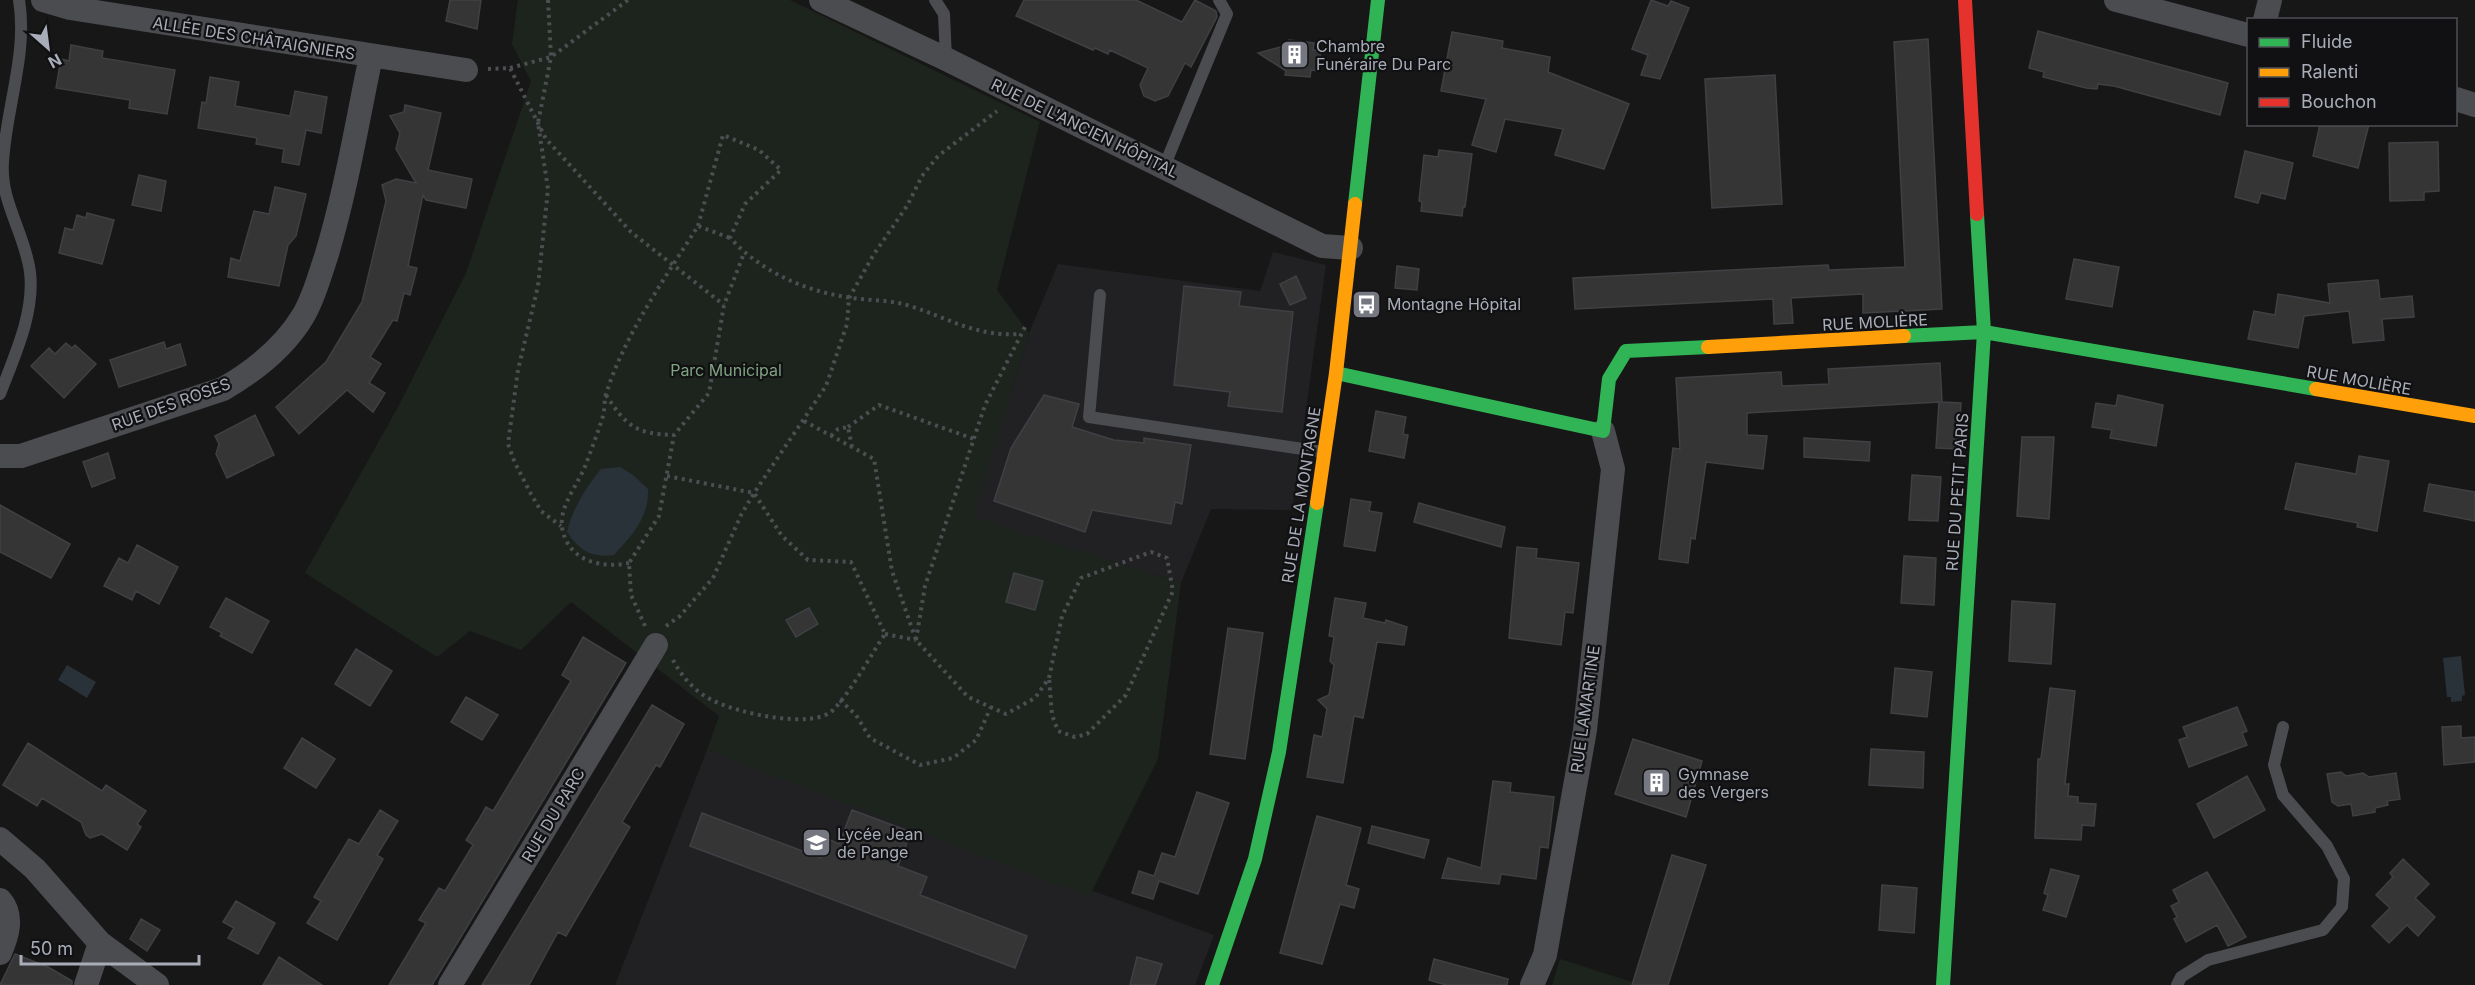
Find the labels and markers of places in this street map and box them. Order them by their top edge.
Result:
place label: Chambre Funéraire Du Parc [1316,36,1451,74]
building icon: Chambre Funéraire Du Parc [1279,39,1311,71]
bus stop icon: Montagne Hôpital [1350,288,1382,320]
place label: Montagne Hôpital [1387,294,1521,314]
place label: Gymnase des Vergers [1678,764,1769,802]
building icon: Gymnase des Vergers [1641,767,1673,799]
place label: Lycée Jean de Pange [837,824,923,862]
school or university icon: Lycée Jean de Pange [800,827,832,859]

